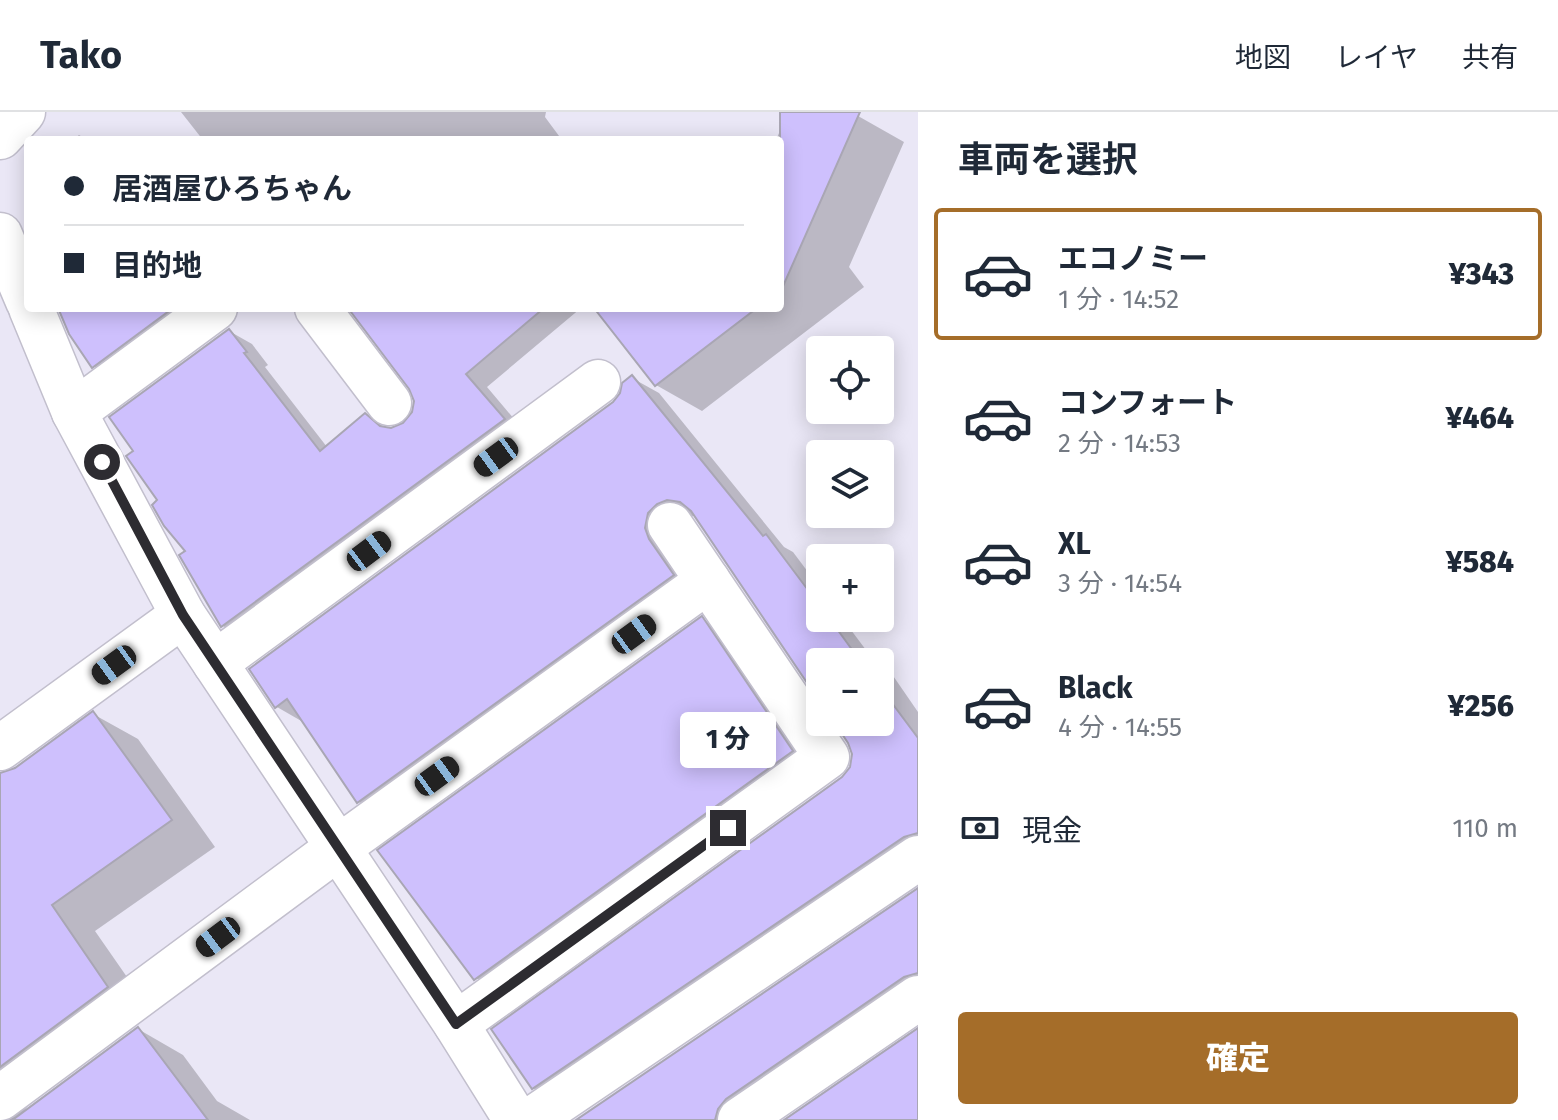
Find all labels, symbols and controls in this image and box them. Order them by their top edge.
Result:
text: Tako [40,32,122,78]
text: 地図 [1235,41,1291,74]
text: レイヤ [1335,41,1418,74]
text: 共有 [1462,41,1518,74]
text: 車両を選択 [958,138,1138,182]
text: 居酒屋ひろちゃん [112,171,352,207]
icon: car [962,238,1034,310]
text: エコノミー [1058,241,1208,277]
text: 目的地 [112,248,202,284]
text: ¥343 [1449,256,1514,292]
text: 1 分 · 14:52 [1058,284,1179,315]
map controls [806,336,894,736]
button: locate [806,336,894,424]
icon: car [962,382,1034,454]
text: コンフォート [1058,385,1237,421]
text: ¥464 [1446,400,1514,436]
text: 2 分 · 14:53 [1058,428,1181,459]
car [470,433,522,481]
button: layers [806,440,894,528]
route start [84,444,120,480]
icon: car [962,526,1034,598]
text: XL [1058,526,1091,562]
car [343,527,395,575]
button: + [806,544,894,632]
text: ¥584 [1446,544,1514,580]
text: 3 分 · 14:54 [1058,568,1182,599]
car [608,610,660,658]
car [88,641,140,689]
button: − [806,648,894,736]
icon: car [962,670,1034,742]
text: Black [1058,670,1133,706]
text: ¥256 [1448,688,1514,724]
callout: 1 分 [680,712,776,768]
text: 4 分 · 14:55 [1058,712,1182,743]
text: 1 分 [706,724,750,755]
car [411,752,463,800]
icon: cash [958,806,1002,850]
route end [710,810,746,846]
text: 現金 [1022,813,1082,849]
text: 110 m [1452,813,1518,844]
car [192,913,244,961]
button: 確定 [958,1012,1518,1104]

